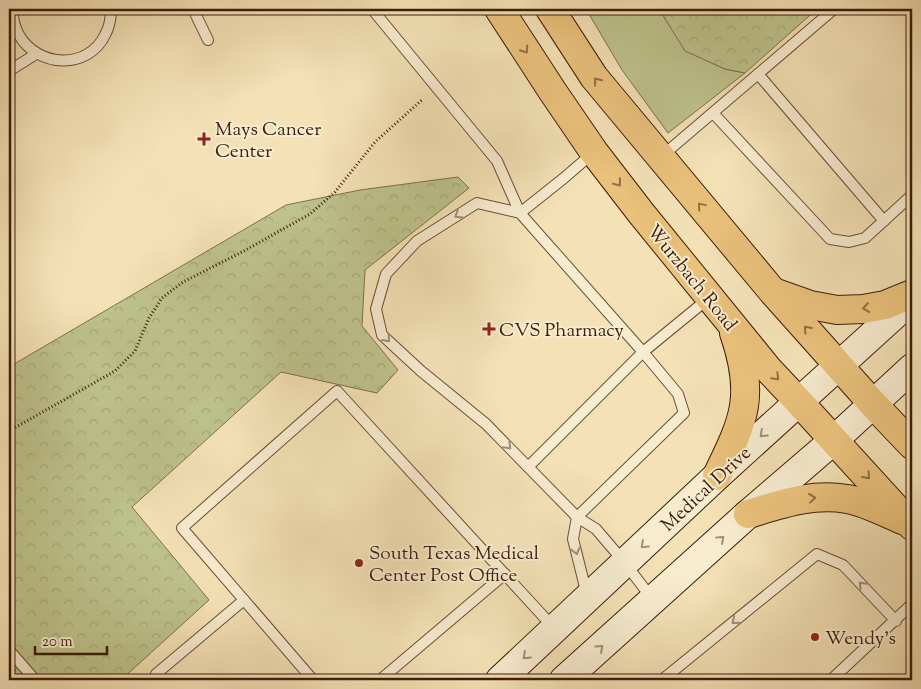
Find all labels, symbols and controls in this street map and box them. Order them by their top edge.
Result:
one-way arrow [519,44,529,53]
one-way arrow [595,78,603,87]
place label: Mays Cancer Center [215,117,321,166]
marker: Mays Cancer Center [197,132,211,146]
one-way arrow [612,177,621,187]
one-way arrow [698,202,707,211]
one-way arrow [454,209,463,219]
street label: Wurzbach Road [640,219,743,338]
one-way arrow [861,302,869,313]
place label: CVS Pharmacy [499,318,624,345]
marker: CVS Pharmacy [483,323,495,335]
one-way arrow [803,326,812,335]
one-way arrow [381,333,390,342]
one-way arrow [770,371,779,380]
one-way arrow [760,428,769,437]
one-way arrow [502,440,511,449]
street label: Medical Drive [656,441,758,539]
one-way arrow [861,470,870,479]
one-way arrow [809,493,817,504]
one-way arrow [716,536,725,545]
one-way arrow [641,539,650,548]
place label: South Texas Medical Center Post Office [369,541,539,590]
one-way arrow [570,546,581,555]
marker: South Texas Medical Center Post Office [353,557,365,569]
one-way arrow [859,581,868,590]
one-way arrow [731,615,740,624]
scale bar [35,624,108,656]
place label: Wendy's [825,626,896,653]
marker: Wendy's [809,631,821,643]
text: 20 m [42,632,73,653]
one-way arrow [595,644,604,653]
one-way arrow [522,650,531,659]

